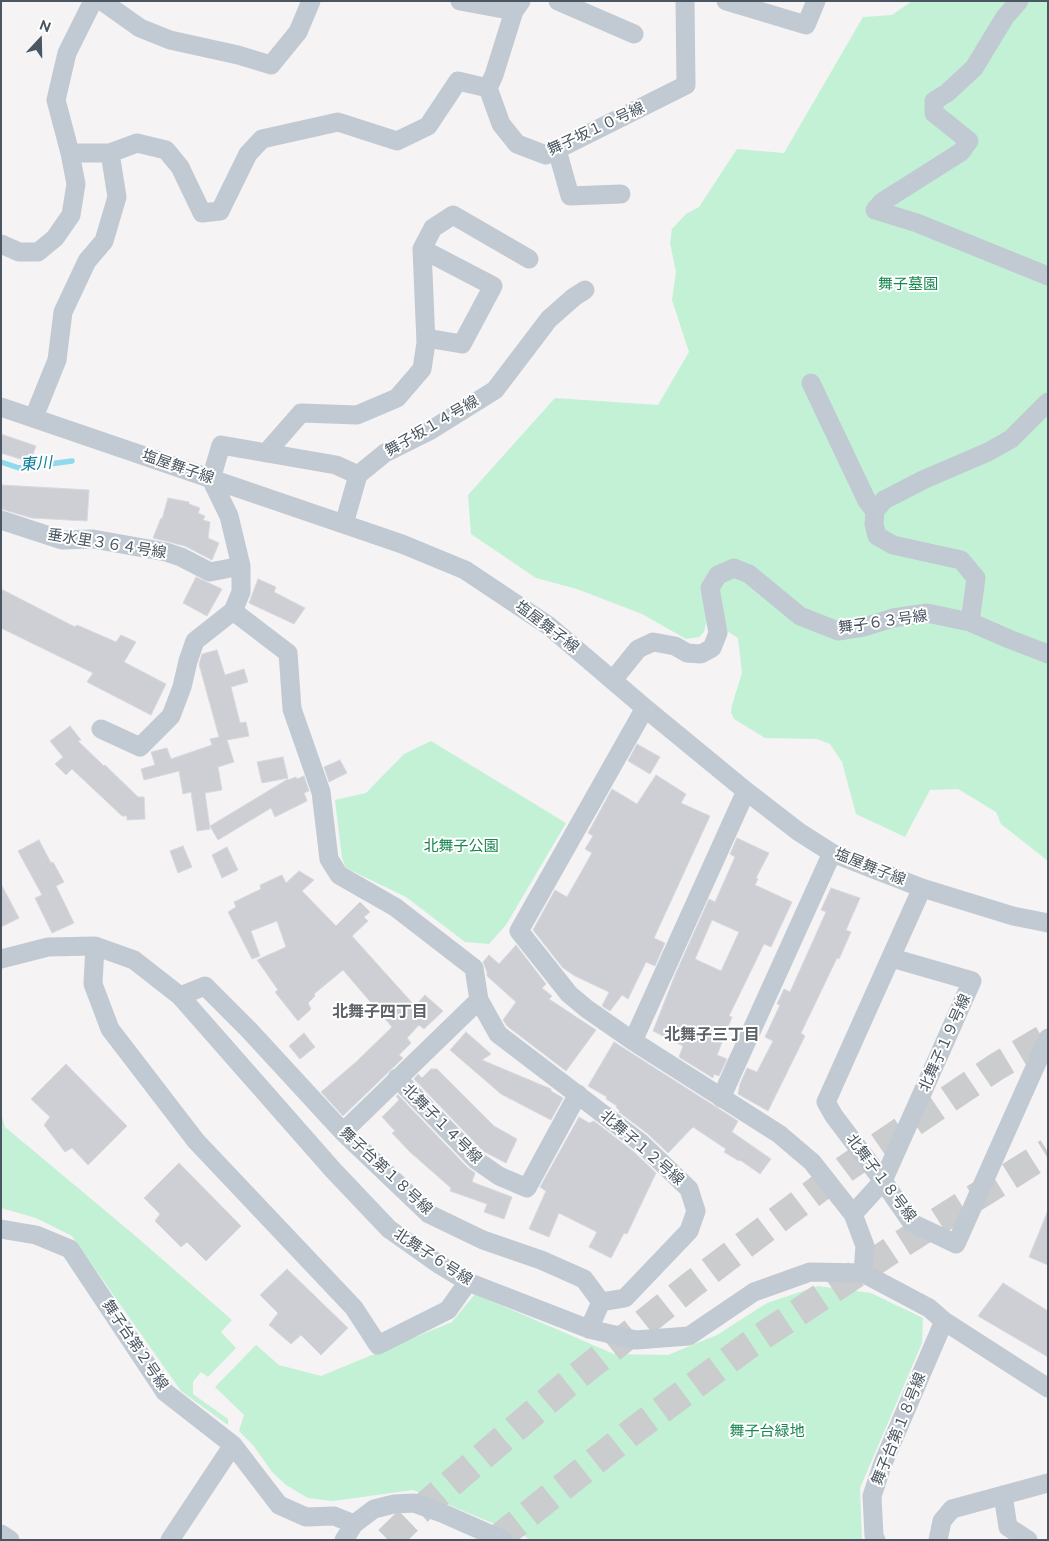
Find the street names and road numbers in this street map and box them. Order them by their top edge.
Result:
street label: 舞子坂１０号線 [545,99,647,159]
street label: 舞子坂１４号線 [382,392,482,460]
street label: 塩屋舞子線 [140,446,216,488]
street label: 垂水里３６４号線 [46,526,168,562]
street label: 塩屋舞子線 [512,597,582,657]
street label: 舞子６３号線 [837,607,929,637]
street label: 塩屋舞子線 [832,845,908,889]
street label: 北舞子１９号線 [915,991,975,1095]
street label: 北舞子１４号線 [399,1081,485,1167]
street label: 北舞子１２号線 [596,1107,688,1189]
street label: 舞子台第１８号線 [336,1123,436,1219]
street label: 北舞子１８号線 [842,1131,920,1225]
street label: 北舞子６号線 [390,1225,476,1289]
street label: 舞子台第２号線 [98,1296,172,1394]
street label: 舞子台第１８号線 [868,1370,930,1488]

